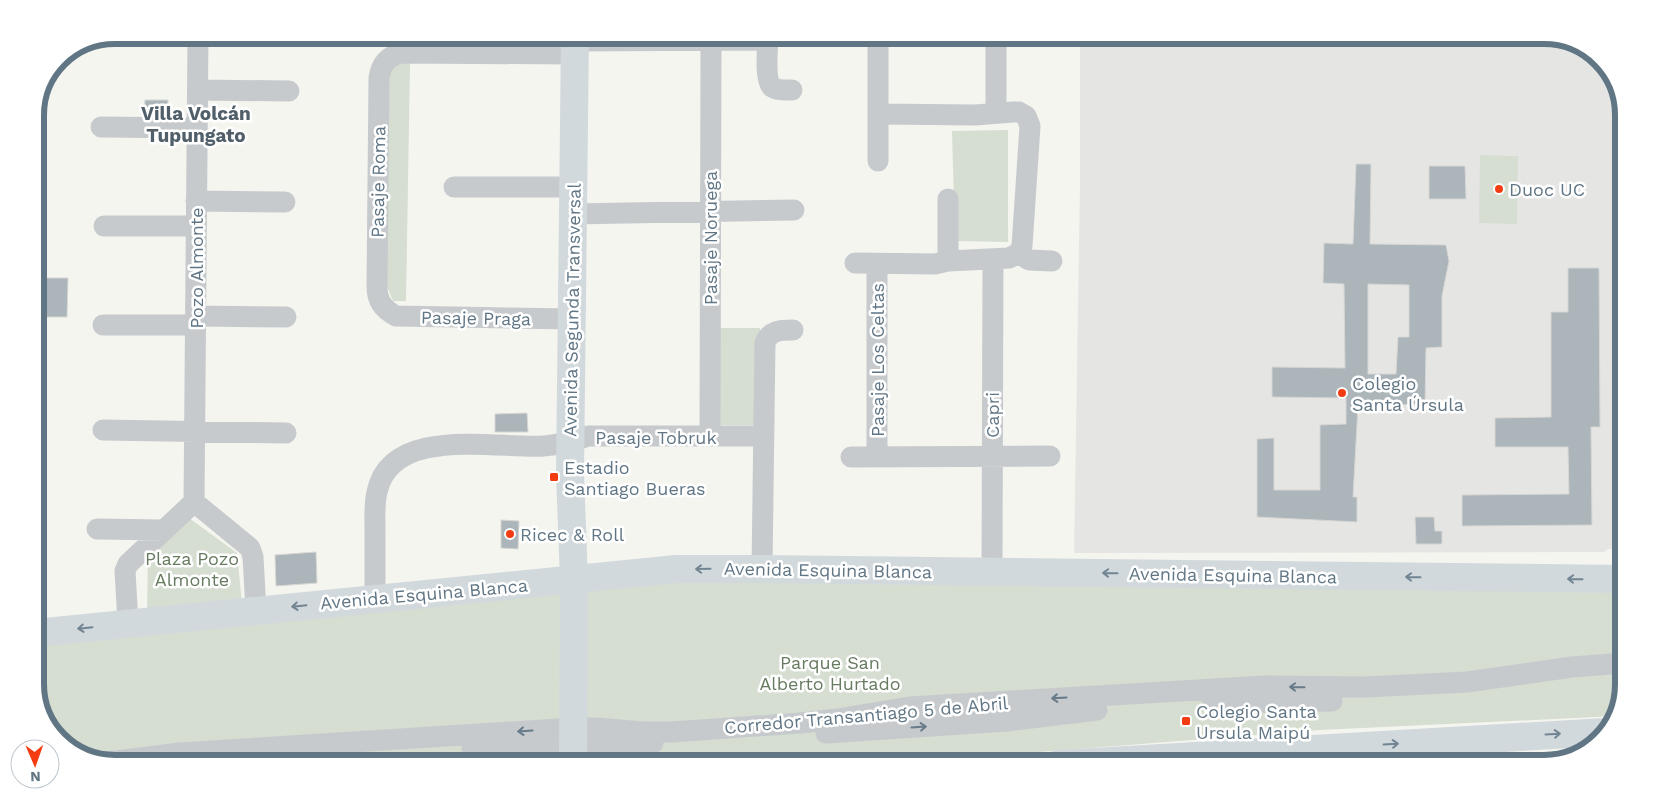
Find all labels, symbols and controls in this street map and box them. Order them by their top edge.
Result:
district label: Villa Volcán Tupungato [141,102,251,147]
street label: Pasaje Roma [367,126,389,238]
street label: Pasaje Noruega [700,171,721,305]
place label: Duoc UC [1509,179,1585,200]
street label: Avenida Segunda Transversal [559,182,585,437]
marker: Duoc UC [1493,183,1505,195]
street label: Pozo Almonte [186,207,207,329]
street label: Pasaje Los Celtas [867,283,888,437]
street label: Pasaje Praga [421,307,531,329]
place label: Colegio Santa Úrsula [1352,373,1464,415]
marker: Colegio Santa Úrsula [1336,387,1348,399]
street label: Capri [982,392,1003,438]
street label: Pasaje Tobruk [595,427,717,448]
place label: Estadio Santiago Bueras [564,457,706,499]
marker: Estadio Santiago Bueras [548,471,560,483]
place label: Ricec & Roll [520,524,625,545]
marker: Ricec & Roll [504,528,516,540]
park label: Plaza Pozo Almonte [145,548,239,590]
street label: Avenida Esquina Blanca [724,558,932,582]
street label: Avenida Esquina Blanca [1129,563,1337,587]
one-way arrow [695,564,712,574]
one-way arrow [1103,569,1119,578]
one-way arrow [1405,572,1421,582]
street label: Avenida Esquina Blanca [319,574,529,614]
one-way arrow [1567,574,1584,584]
one-way arrow [292,601,308,611]
one-way arrow [78,623,94,632]
park label: Parque San Alberto Hurtado [759,652,901,694]
one-way arrow [1290,682,1306,691]
street label: Corredor Transantiago 5 de Abril [723,692,1009,738]
one-way arrow [1051,694,1067,703]
place label: Colegio Santa Ursula Maipú [1196,701,1317,743]
marker: Colegio Santa Ursula Maipú [1180,715,1192,727]
one-way arrow [911,722,927,731]
one-way arrow [517,727,533,736]
one-way arrow [1545,730,1561,739]
north arrow [10,739,60,789]
one-way arrow [1382,739,1398,748]
text: N [30,769,41,785]

